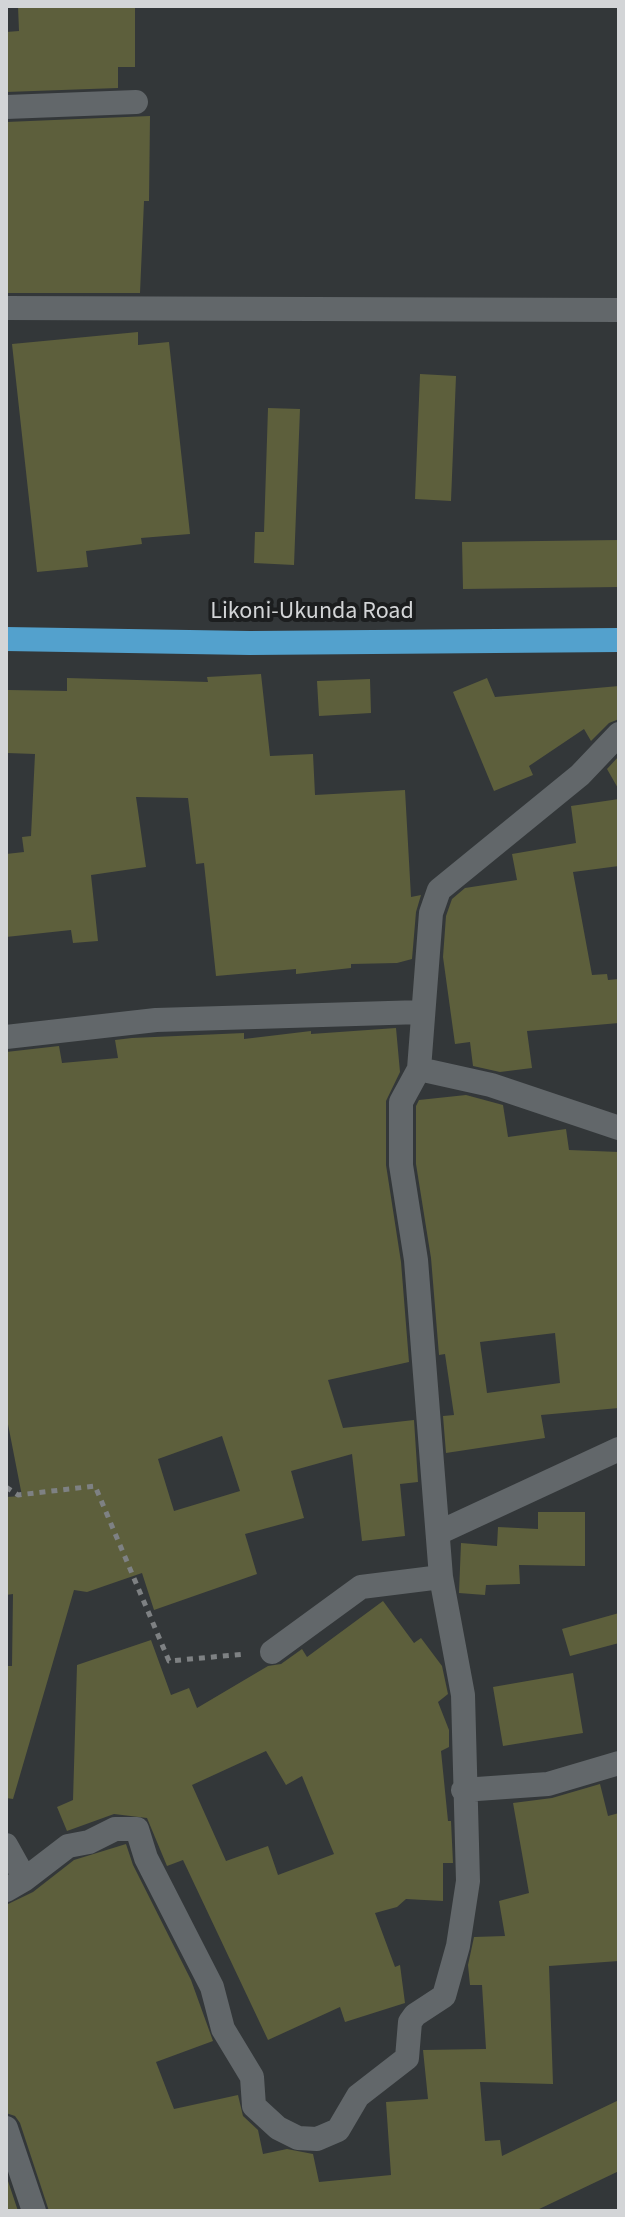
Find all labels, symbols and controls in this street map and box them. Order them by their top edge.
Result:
street label: Likoni-Ukunda Road [210,599,414,627]

